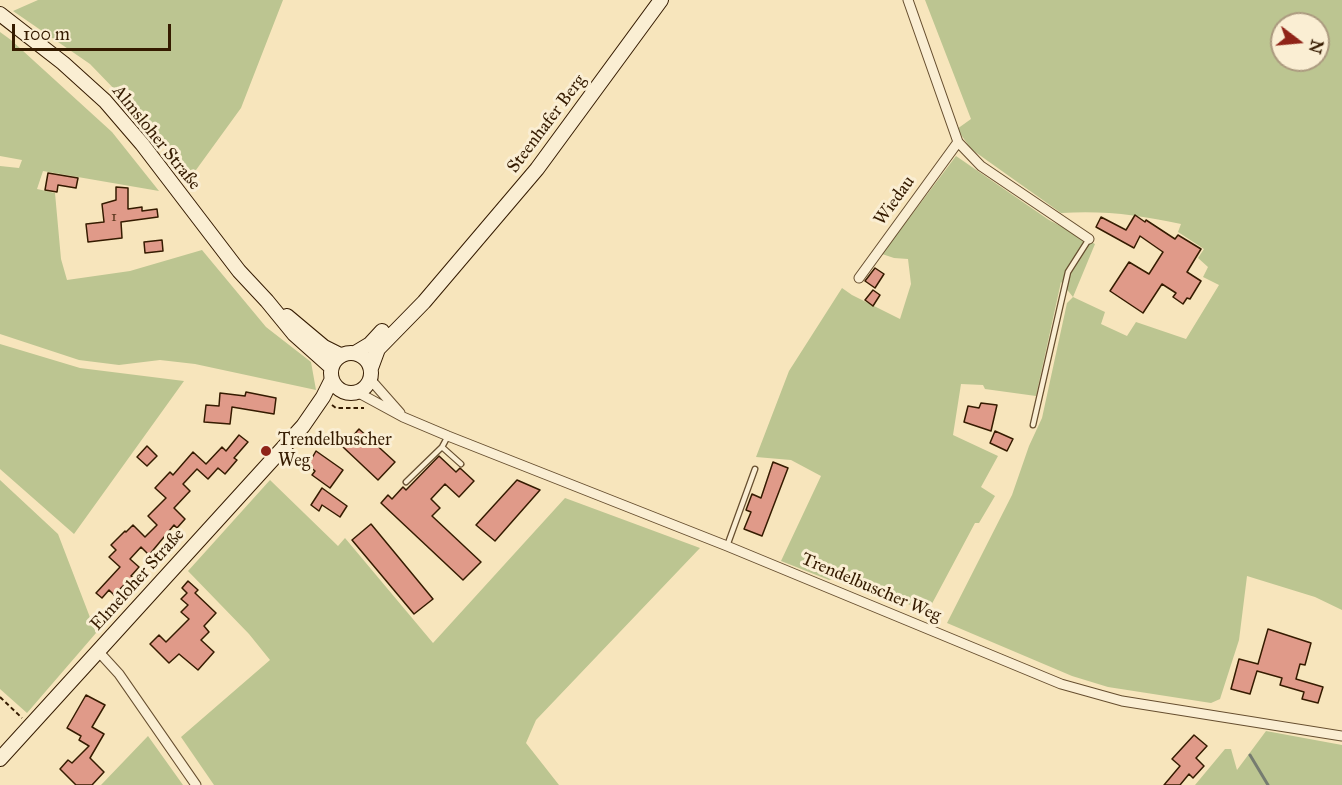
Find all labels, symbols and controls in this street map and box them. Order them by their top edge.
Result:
scale bar [15,12,174,50]
north arrow [1270,12,1330,72]
text: 100 m [23,23,70,45]
text: N [1305,37,1327,56]
street label: Steenhafer Berg [503,71,591,177]
street label: Almsloher Straße [107,81,205,195]
street label: Wiedau [870,172,920,230]
house number: 1 [111,208,117,226]
place label: Trendelbuscher Weg [278,430,392,472]
marker: Trendelbuscher Weg [259,444,273,458]
street label: Elmeloher Straße [86,524,190,636]
street label: Trendelbuscher Weg [798,549,944,627]

